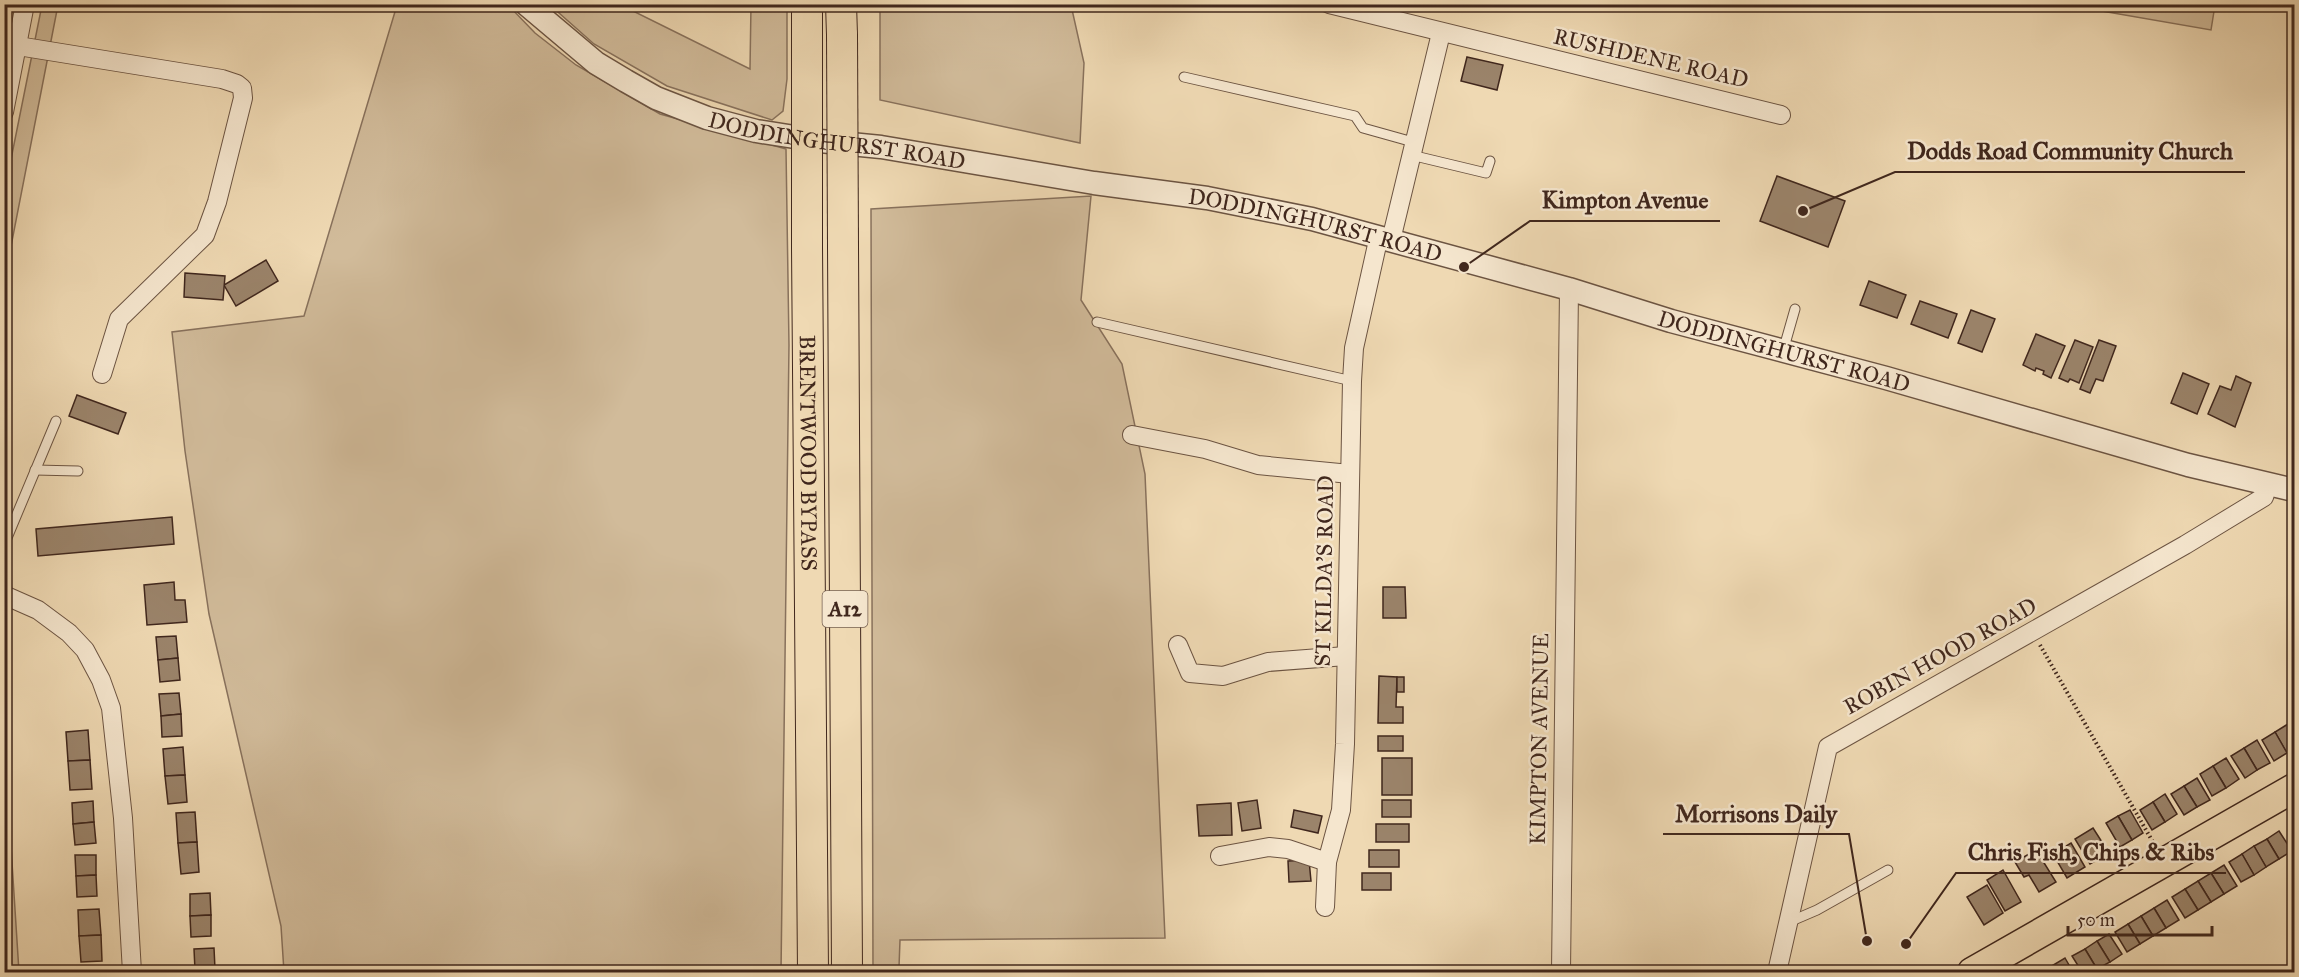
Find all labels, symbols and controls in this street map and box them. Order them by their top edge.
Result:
street label: RUSHDENE ROAD [1551,22,1751,94]
street label: DODDINGHURST ROAD [706,106,968,175]
callout: Dodds Road Community Church [1895,130,2245,172]
text: Dodds Road Community Church [1907,136,2234,166]
callout: Kimpton Avenue [1530,179,1720,221]
street label: DODDINGHURST ROAD [1187,182,1445,267]
text: Kimpton Avenue [1542,185,1708,215]
street label: DODDINGHURST ROAD [1655,304,1913,398]
street label: BRENTWOOD BYPASS [794,335,823,571]
street label: ST KILDA'S ROAD [1309,475,1339,667]
road number: A12 [822,591,868,627]
street label: ROBIN HOOD ROAD [1839,592,2041,720]
street label: KIMPTON AVENUE [1524,633,1554,845]
callout: Morrisons Daily [1663,792,1849,834]
text: Morrisons Daily [1675,799,1839,829]
callout: Chris Fish, Chips & Ribs [1956,831,2226,873]
text: Chris Fish, Chips & Ribs [1968,837,2214,867]
scale bar [2068,899,2212,937]
text: 50 m [2077,909,2115,931]

